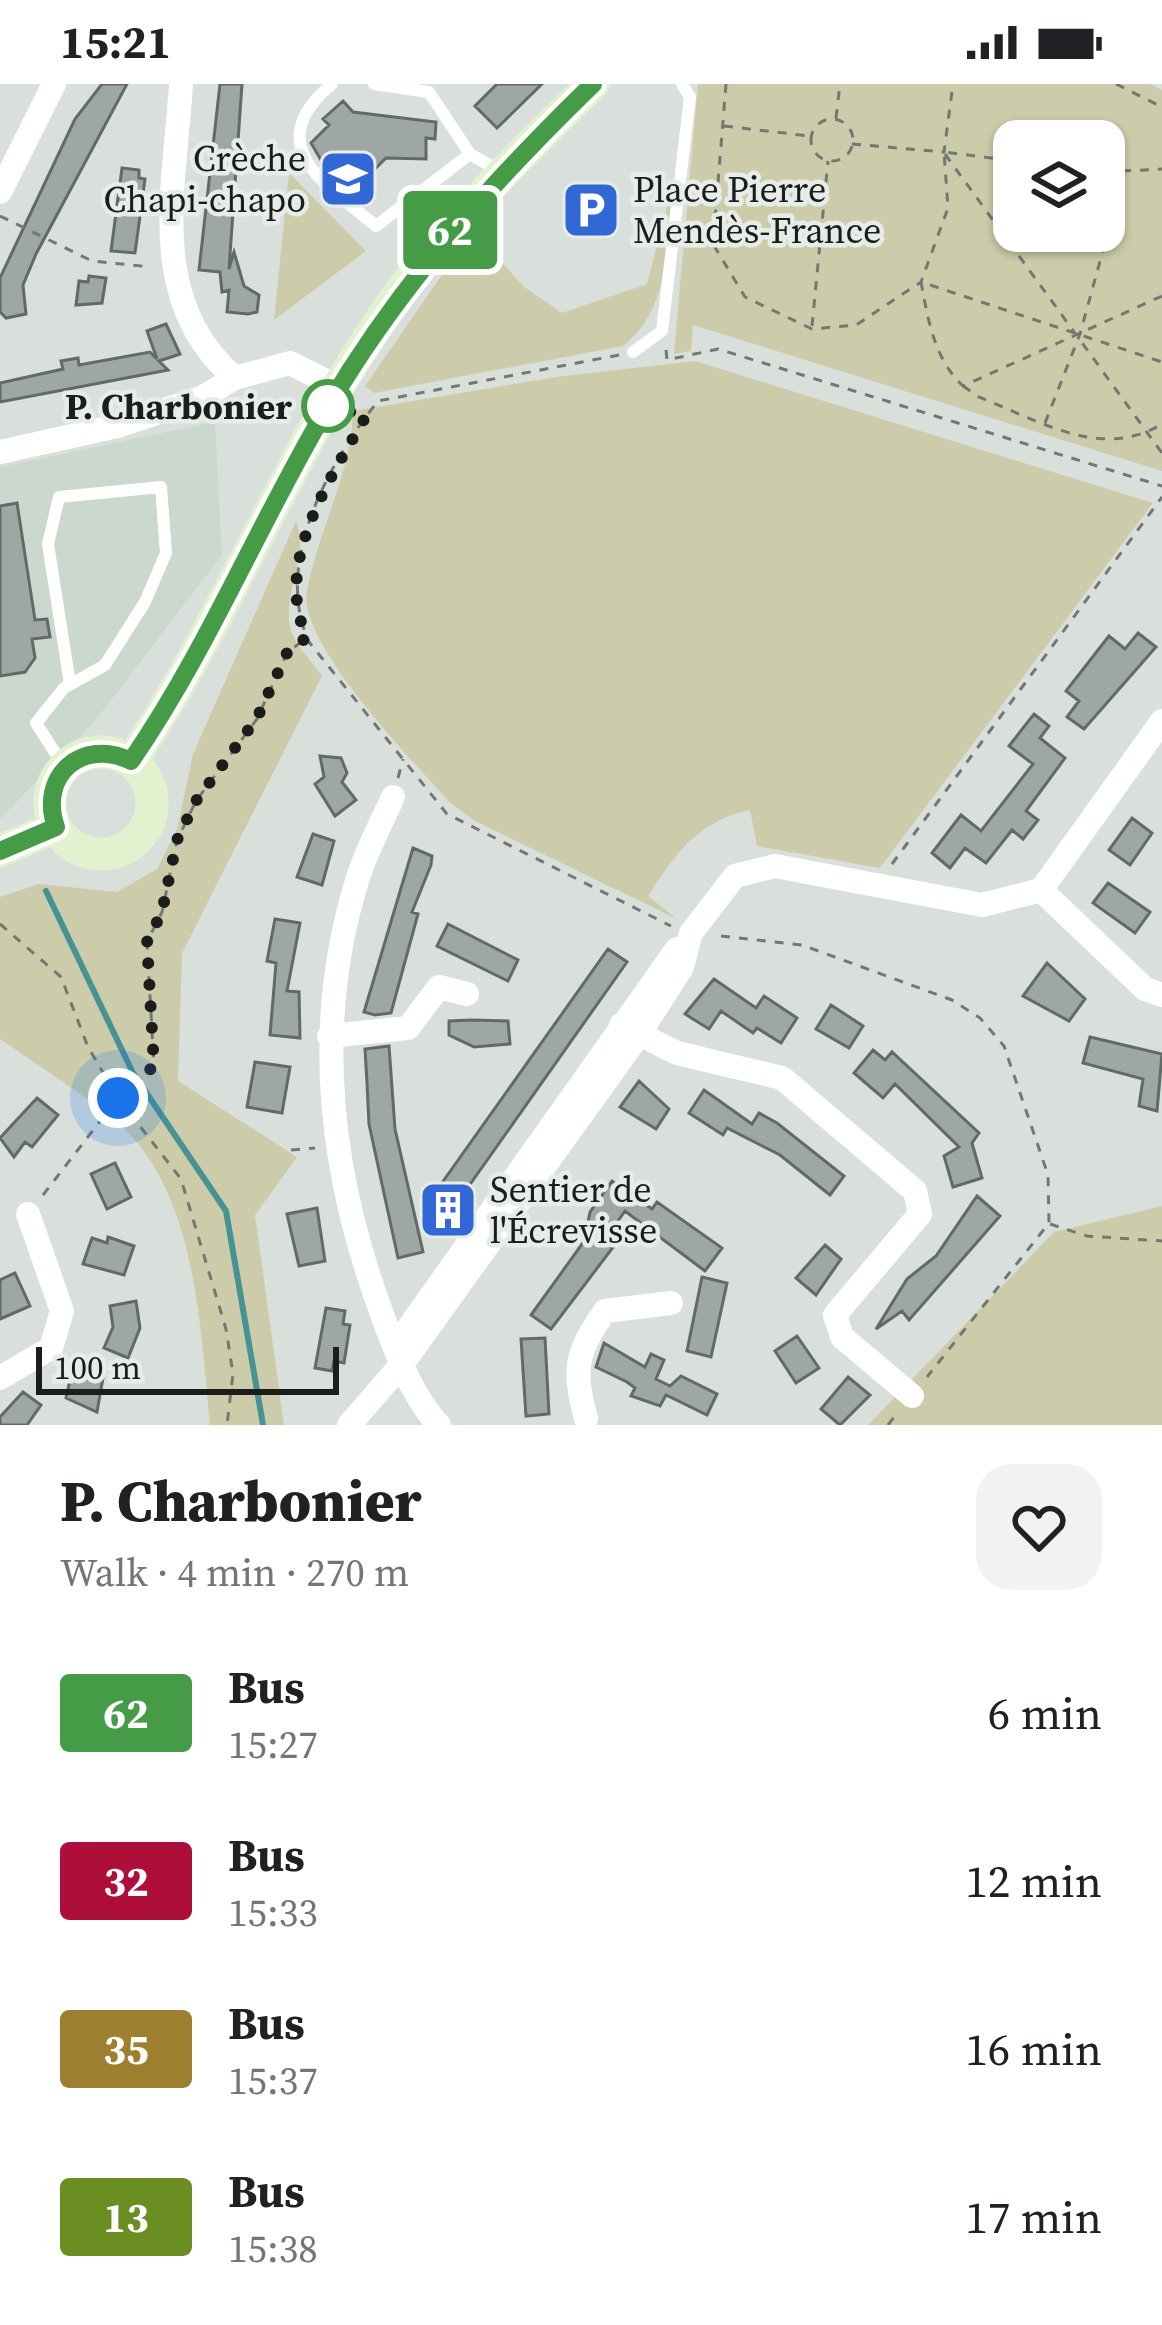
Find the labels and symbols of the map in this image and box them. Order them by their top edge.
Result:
place label: Crèche Chapi-chapo [104,134,306,224]
school or university icon: Crèche Chapi-chapo [317,148,379,210]
place label: Place Pierre Mendès-France [633,165,881,255]
parking icon: Place Pierre Mendès-France [560,179,622,241]
line badge: 62 [396,191,504,269]
marker: P. Charbonier [303,381,353,431]
place label: P. Charbonier [65,382,292,431]
your location [88,1068,148,1128]
place label: Sentier de l'Écrevisse [490,1165,657,1255]
building icon: Sentier de l'Écrevisse [417,1179,479,1241]
scale bar [36,1341,339,1394]

